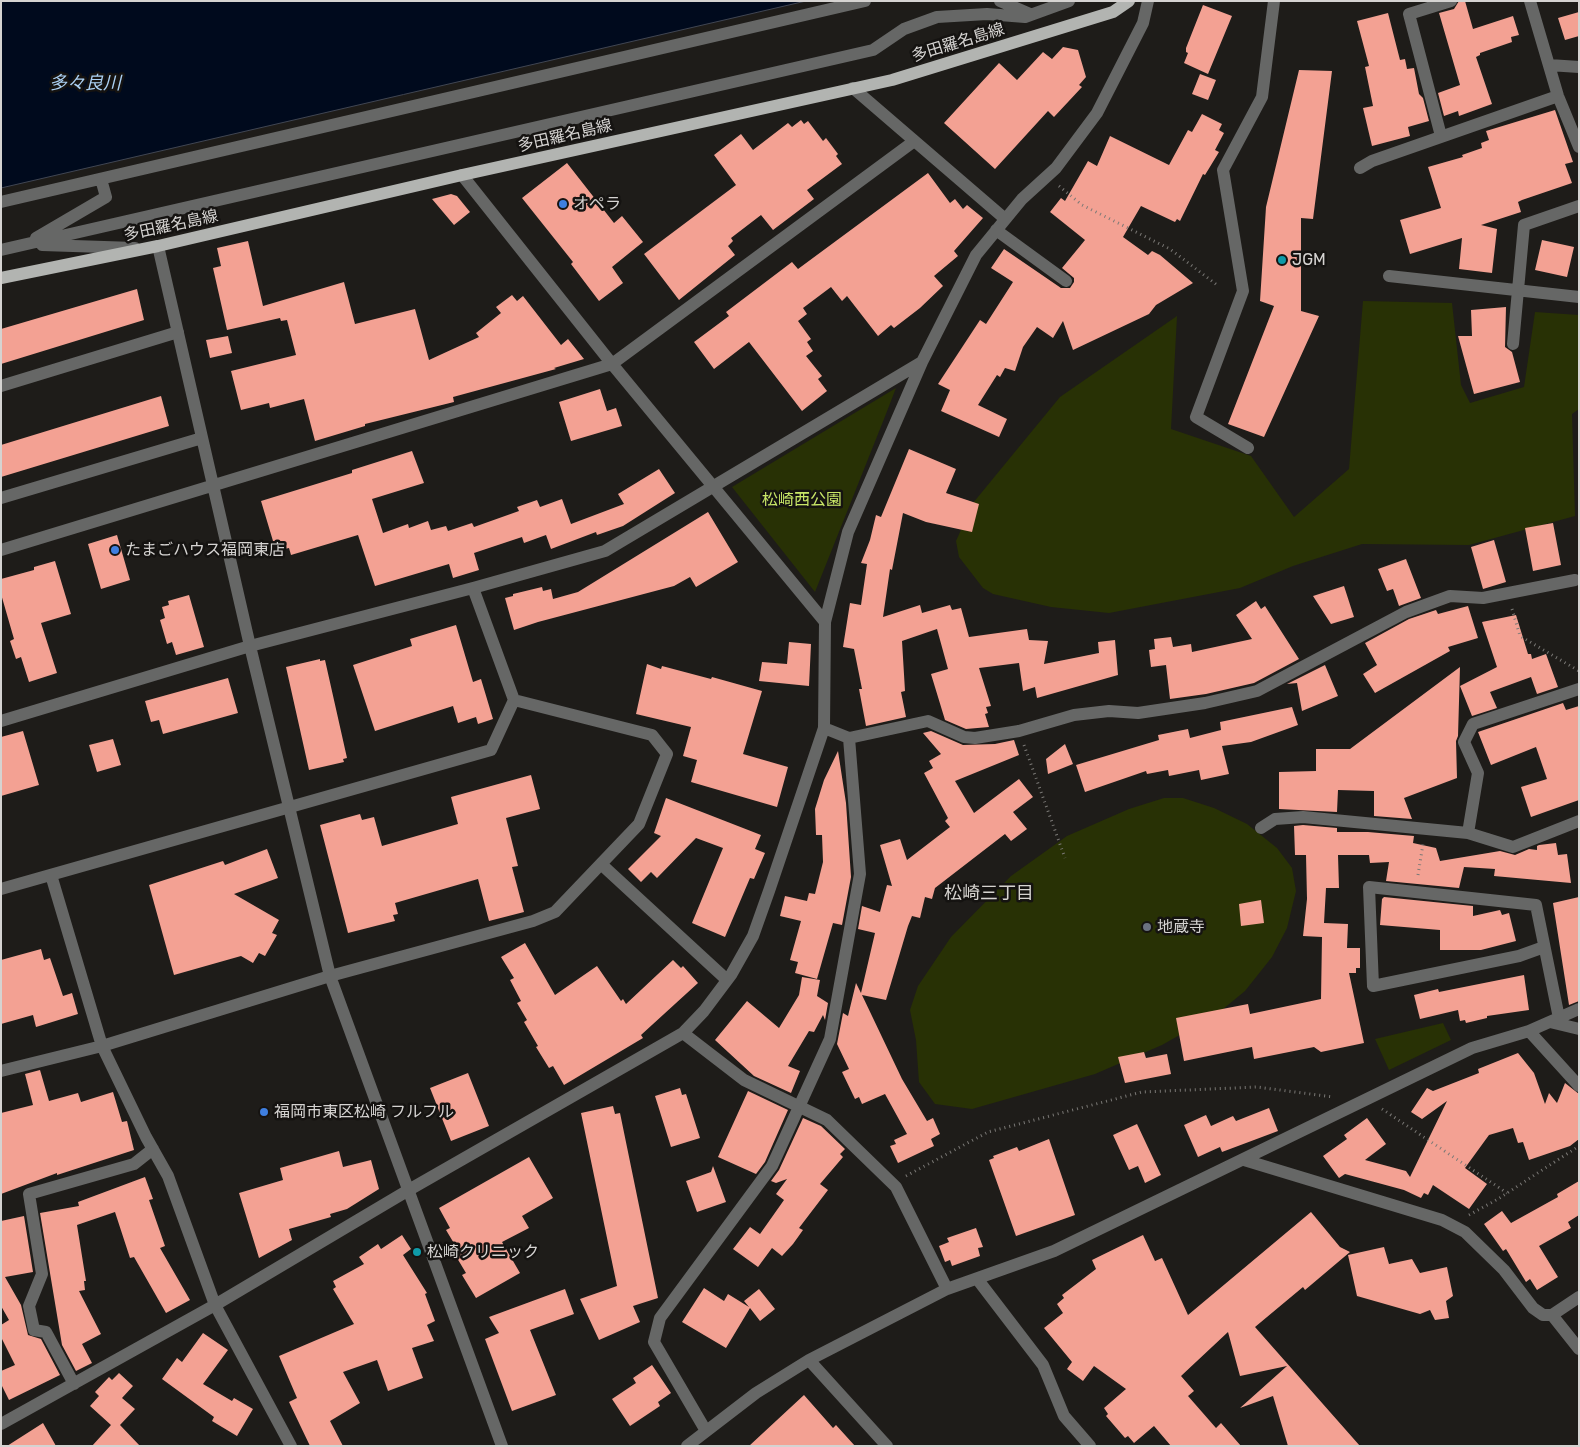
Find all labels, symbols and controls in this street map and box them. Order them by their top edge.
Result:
street label: 多田羅名島線 [909,20,1007,66]
water label: 多々良川 [49,73,121,95]
street label: 多田羅名島線 [516,116,614,156]
place label: オペラ [573,194,621,214]
marker: オペラ [557,198,569,210]
street label: 多田羅名島線 [122,207,220,245]
place label: JGM [1292,250,1326,270]
marker: JGM [1276,254,1288,266]
park label: 松崎西公園 [762,490,842,510]
place label: たまごハウス福岡東店 [125,540,285,560]
marker: たまごハウス福岡東店 [109,544,121,556]
district label: 松崎三丁目 [944,883,1034,905]
place label: 地蔵寺 [1157,917,1205,937]
marker: 地蔵寺 [1141,921,1153,933]
place label: 福岡市東区松崎 フルフル [274,1102,454,1122]
marker: 福岡市東区松崎 フルフル [258,1106,270,1118]
place label: 松崎クリニック [427,1242,539,1262]
marker: 松崎クリニック [411,1246,423,1258]

